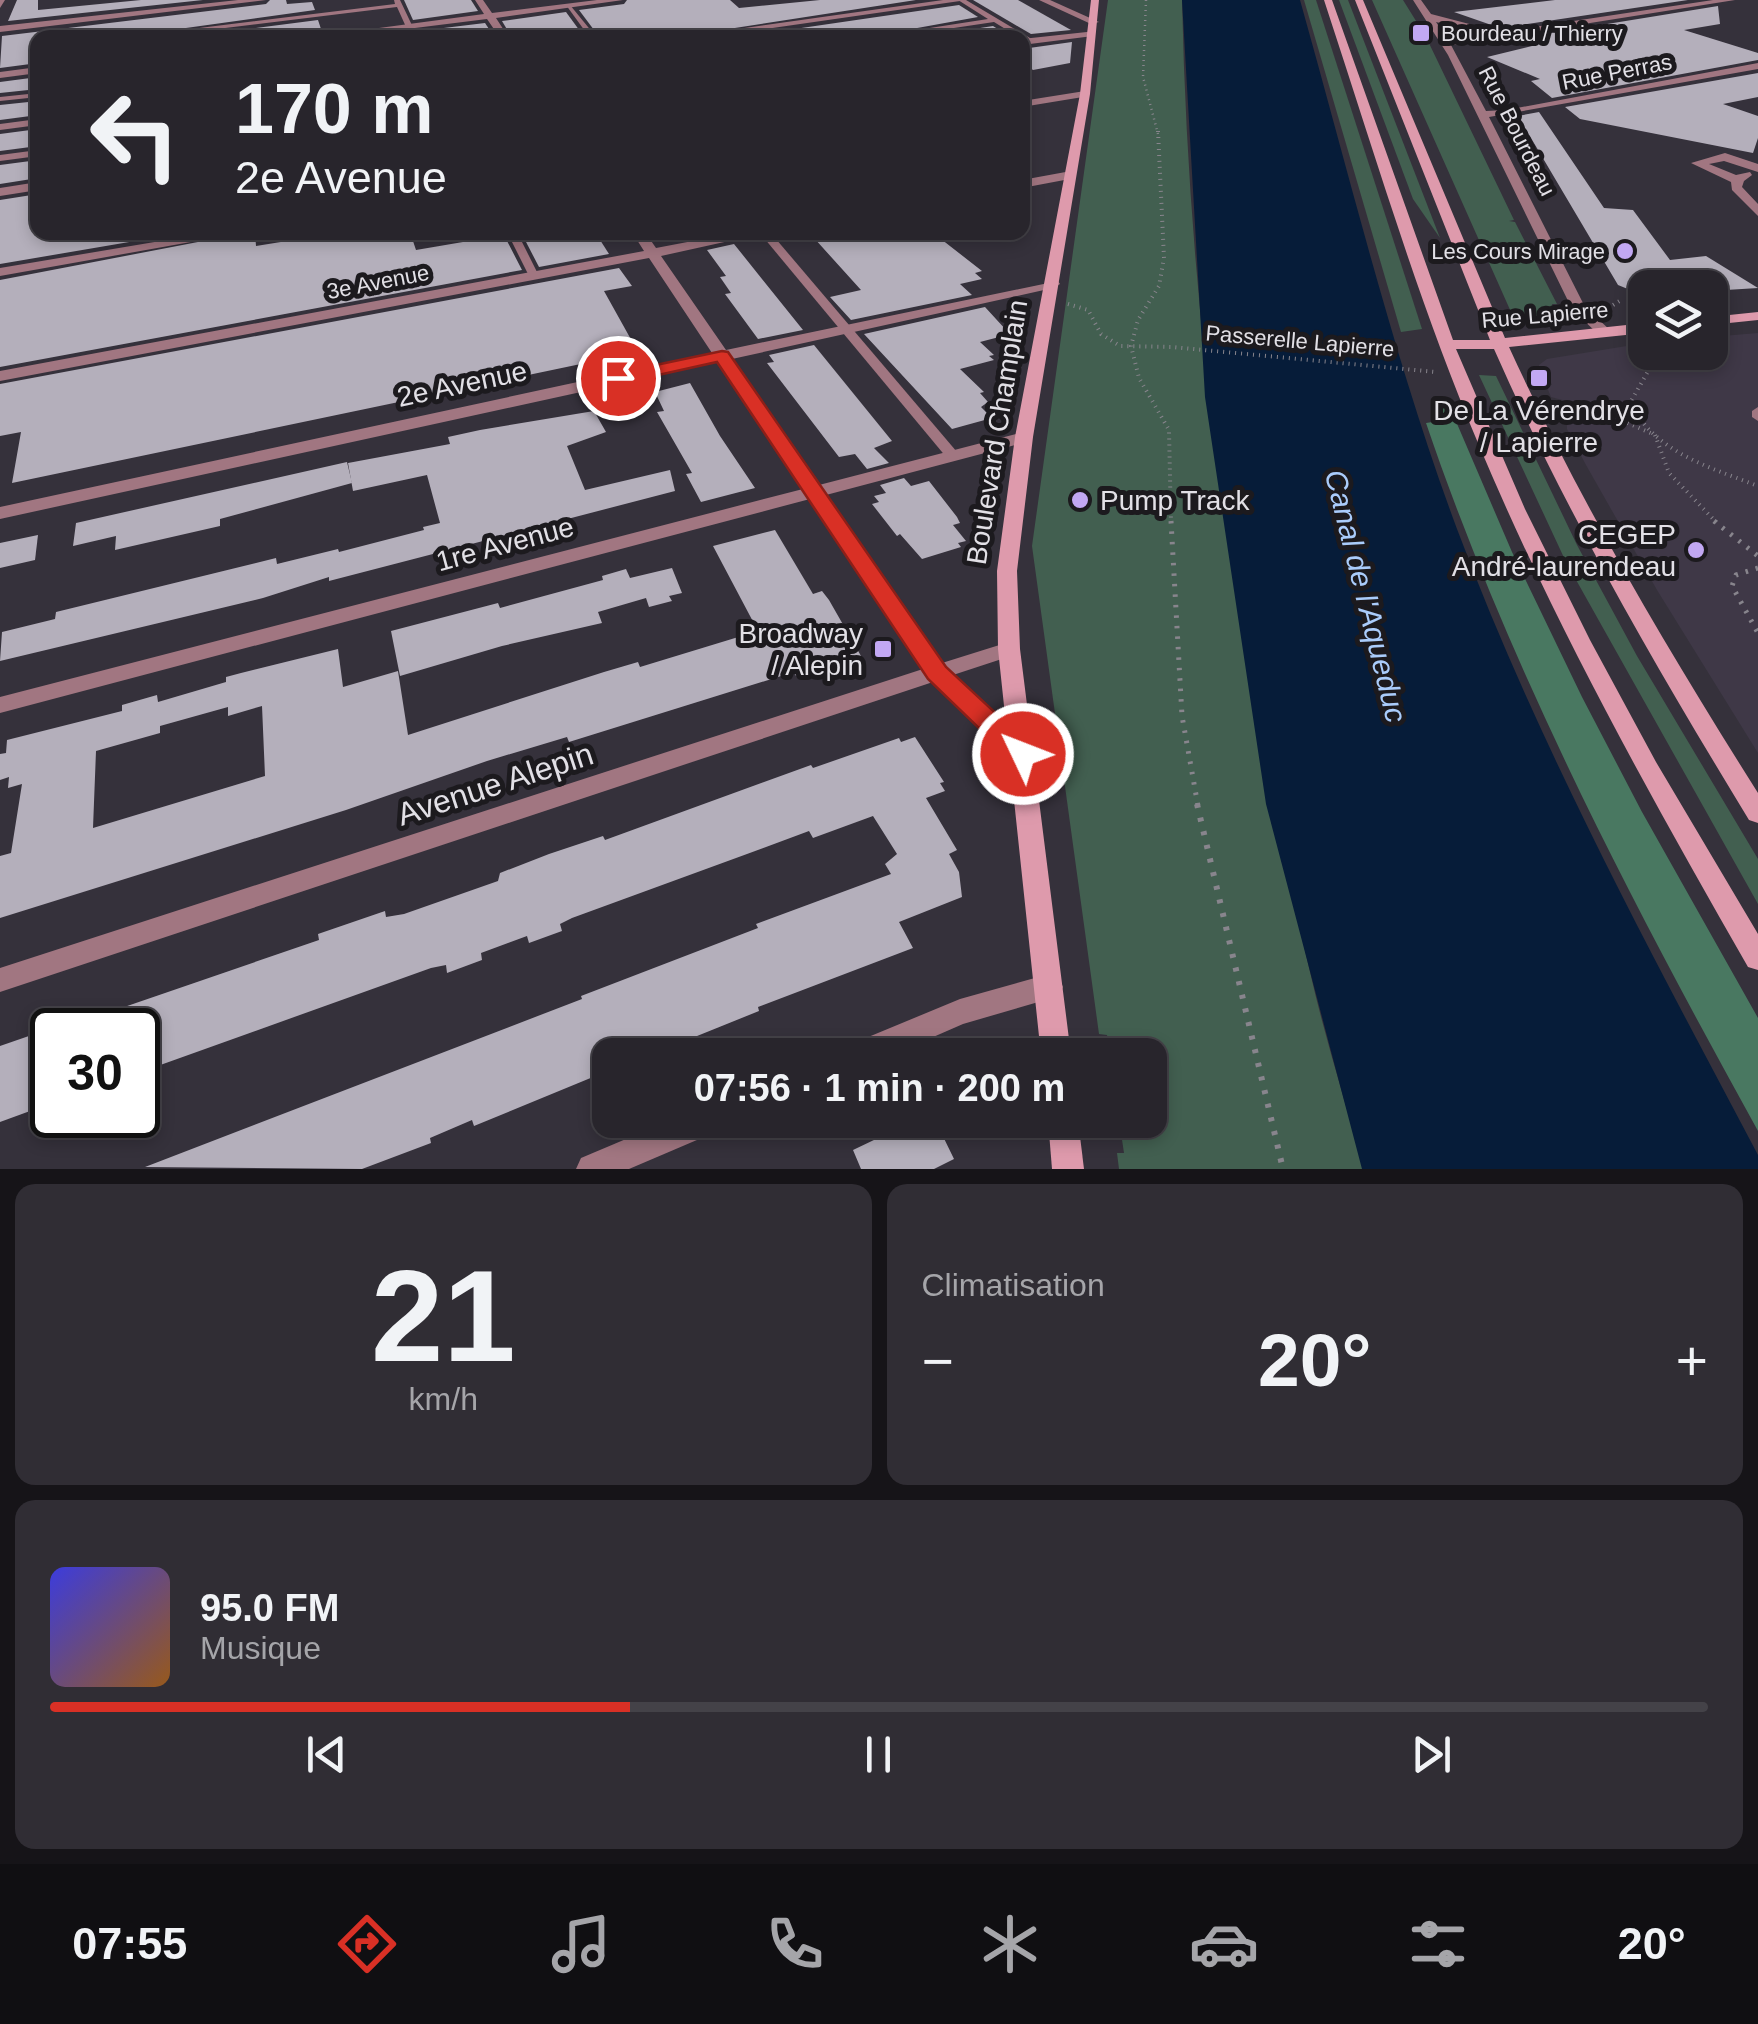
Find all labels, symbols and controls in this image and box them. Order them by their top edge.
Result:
place label: Bourdeau / Thierry [1441,21,1623,46]
marker: Bourdeau / Thierry [1410,22,1432,44]
street label: Rue Perras [1560,49,1674,95]
street label: Rue Bourdeau [1474,62,1560,200]
icon: left [70,70,200,200]
text: 170 m [235,70,433,148]
text: 2e Avenue [235,152,447,203]
place label: Les Cours Mirage [1431,239,1605,264]
marker: Les Cours Mirage [1614,240,1636,262]
street label: 3e Avenue [325,260,431,304]
map controls [1628,270,1728,370]
button: layers [1628,270,1728,370]
street label: Boulevard Champlain [961,297,1033,567]
street label: Rue Lapierre [1481,297,1609,333]
street label: Passerelle Lapierre [1204,320,1396,362]
pin [576,336,661,421]
icon: arrive [591,351,646,406]
street label: 2e Avenue [394,355,530,413]
marker: De La Vérendrye / Lapierre [1528,367,1550,389]
place label: De La Vérendrye / Lapierre [1433,395,1645,458]
water label: Canal de l'Aqueduc [1319,466,1413,726]
place label: Pump Track [1100,485,1250,516]
marker: Pump Track [1069,489,1091,511]
street label: 1re Avenue [433,511,577,577]
place label: CEGEP André-laurendeau [1452,519,1676,582]
marker: CEGEP André-laurendeau [1685,539,1707,561]
place label: Broadway / Alepin [738,618,863,681]
marker: Broadway / Alepin [872,638,894,660]
position arrow [971,702,1075,806]
street label: Avenue Alepin [392,735,598,833]
speed limit sign: 30 [30,1008,160,1138]
text: 07:56 · 1 min · 200 m [694,1067,1065,1109]
text: 21 [371,1243,516,1389]
text: Climatisation [922,1267,1105,1303]
text: 20° [1258,1318,1371,1402]
text: − [922,1330,954,1392]
text: + [1676,1330,1708,1392]
text: km/h [409,1381,478,1417]
text: 95.0 FM [200,1587,339,1629]
text: Musique [200,1630,321,1666]
icon: previous [299,1727,354,1782]
icon: pause [851,1727,906,1782]
icon: next [1404,1727,1459,1782]
icon: directions [332,1909,402,1979]
icon: music [546,1909,616,1979]
icon: phone [760,1909,830,1979]
icon: climate [975,1909,1045,1979]
icon: car [1189,1909,1259,1979]
icon: filters [1403,1909,1473,1979]
text: 07:55 [72,1918,187,1969]
text: 20° [1618,1918,1686,1969]

